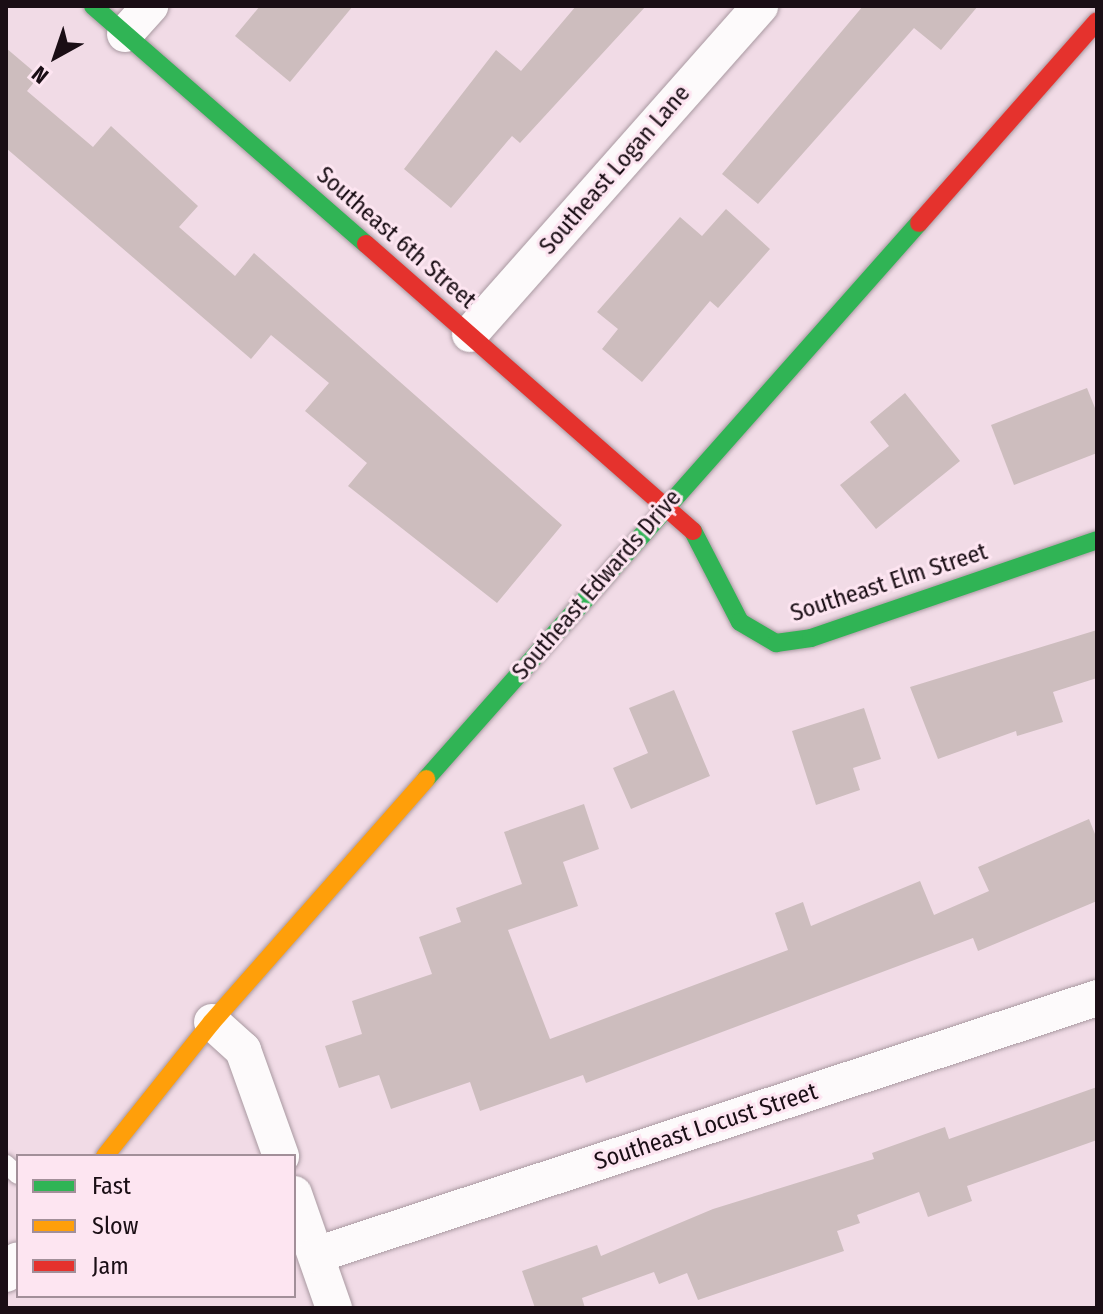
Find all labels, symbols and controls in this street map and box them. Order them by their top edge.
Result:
north arrow [16,16,96,96]
text: N [27,60,54,89]
street label: Southeast Logan Lane [534,79,696,261]
street label: Southeast 6th Street [310,161,482,315]
street label: Southeast Edwards Drive [507,484,687,686]
street label: Southeast Elm Street [787,538,991,628]
street label: Southeast Locust Street [591,1077,821,1177]
legend [16,1154,296,1298]
text: Fast [92,1172,131,1200]
text: Slow [92,1212,138,1240]
text: Jam [92,1252,129,1280]

